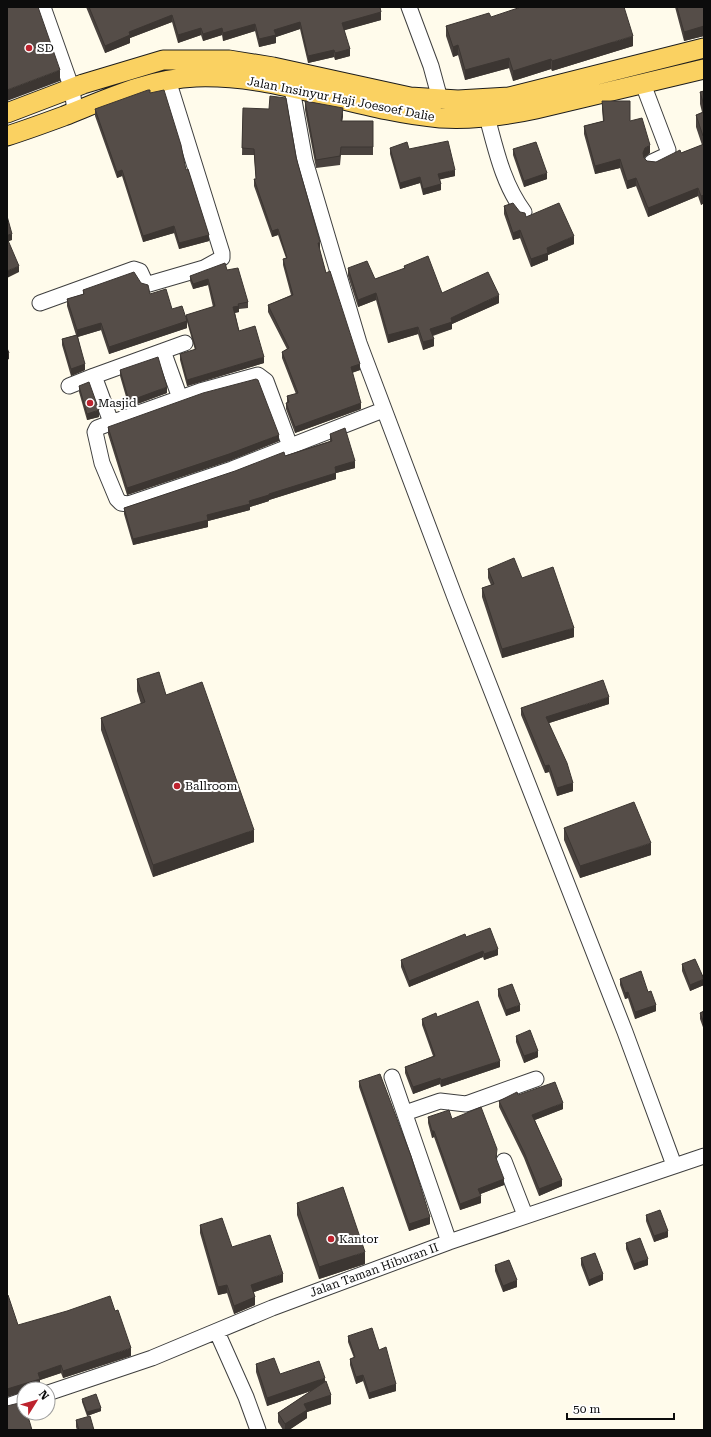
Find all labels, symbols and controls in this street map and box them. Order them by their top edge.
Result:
place label: SD [37,41,54,55]
marker: SD [24,43,34,53]
street label: Jalan Insinyur Haji Joesoef Dalie [246,74,436,124]
place label: Masjid [98,396,137,410]
marker: Masjid [85,398,95,408]
place label: Ballroom [185,779,237,793]
marker: Ballroom [172,781,182,791]
place label: Kantor [339,1232,379,1246]
marker: Kantor [326,1234,336,1244]
street label: Jalan Taman Hiburan II [308,1240,440,1300]
north arrow [16,1381,56,1421]
text: N [36,1388,52,1403]
scale bar [567,1395,674,1421]
text: 50 m [573,1402,600,1416]

